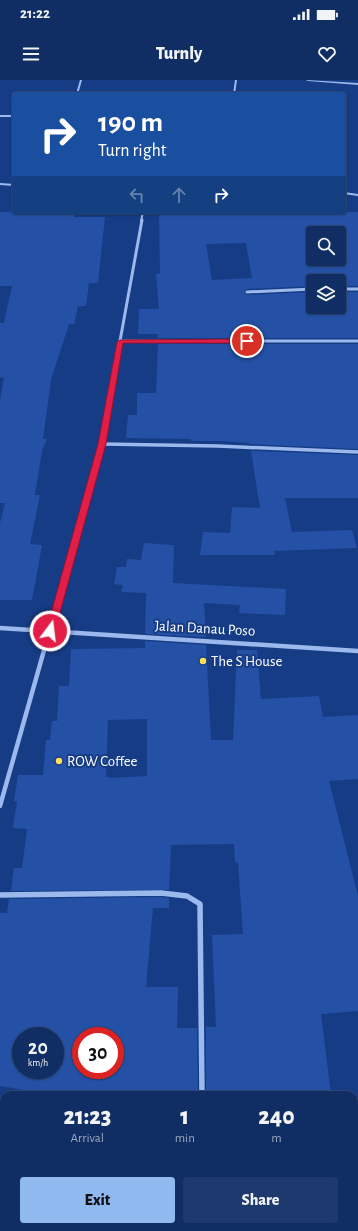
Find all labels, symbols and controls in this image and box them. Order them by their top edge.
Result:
text: 21:22 [20,6,50,21]
icon: menu [20,43,42,65]
icon: heart [316,43,338,65]
text: Turnly [156,45,202,63]
icon: right [32,108,84,160]
text: 190 m [98,109,163,137]
text: Turn right [98,142,167,160]
icon: left [126,184,148,206]
icon: ahead [168,184,190,206]
icon: right [210,184,232,206]
map controls [306,226,346,314]
button: search [306,226,346,266]
button: layers [306,274,346,314]
pin [230,324,264,358]
icon: arrive [236,330,258,352]
position arrow [29,610,71,652]
street label: Jalan Danau Poso [154,618,256,639]
place label: The S House [211,654,282,669]
marker: The S House [198,656,208,666]
place label: ROW Coffee [67,754,138,769]
marker: ROW Coffee [54,756,64,766]
speed limit sign: 30 [72,1027,124,1079]
text: 20 [28,1038,48,1058]
text: km/h [28,1058,48,1068]
text: 21:23 [63,1105,111,1129]
text: 1 [180,1105,189,1129]
text: 240 [258,1105,295,1129]
text: Arrival [71,1132,104,1145]
text: min [175,1132,195,1145]
text: m [271,1132,282,1145]
button: Exit [20,1177,175,1223]
button: Share [183,1177,338,1223]

